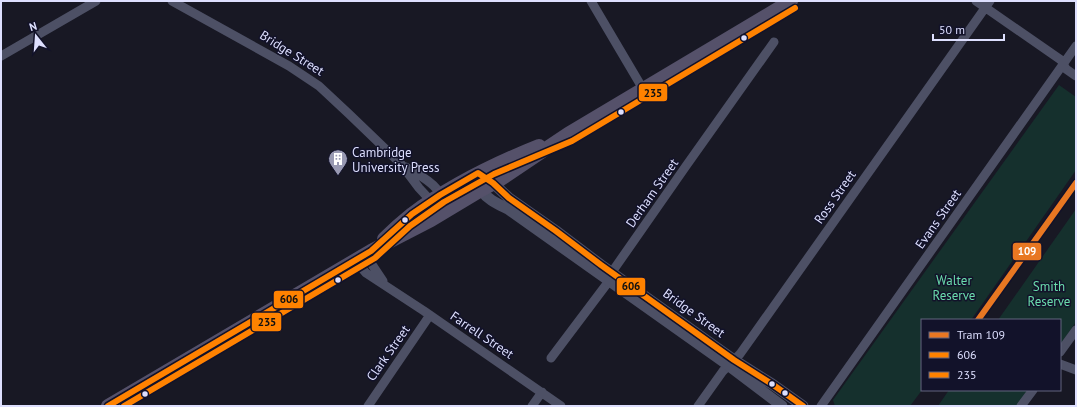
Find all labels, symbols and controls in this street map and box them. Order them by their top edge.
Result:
north arrow [16,16,56,56]
scale bar [933,16,1004,42]
text: N [28,19,39,34]
text: 50 m [939,22,965,37]
street label: Bridge Street [257,27,328,80]
unlabelled marker [739,33,749,43]
line badge: 235 [638,83,668,102]
text: 235 [644,86,662,100]
unlabelled marker [616,107,626,117]
place label: Cambridge University Press [352,144,439,176]
building icon: Cambridge University Press [327,148,349,176]
street label: Derham Street [622,155,682,231]
street label: Ross Street [810,166,860,227]
street label: Evans Street [911,185,965,252]
unlabelled marker [400,215,410,225]
line badge: 109 [1012,242,1042,261]
text: 109 [1018,244,1036,258]
park label: Walter Reserve [933,272,975,304]
unlabelled marker [333,275,343,285]
line badge: 606 [616,277,646,296]
park label: Smith Reserve [1028,278,1070,310]
text: 606 [622,279,640,293]
street label: Bridge Street [660,285,729,342]
line badge: 606 [273,290,304,309]
text: 606 [280,292,298,306]
street label: Farrell Street [447,308,517,363]
line badge: 235 [251,312,282,332]
text: 235 [258,315,276,329]
legend [921,319,1061,391]
street label: Clark Street [363,321,414,384]
text: Tram 109 [957,327,1005,342]
text: 606 [957,347,977,362]
text: 235 [957,367,977,382]
unlabelled marker [767,379,777,389]
unlabelled marker [780,388,790,398]
unlabelled marker [140,389,150,399]

